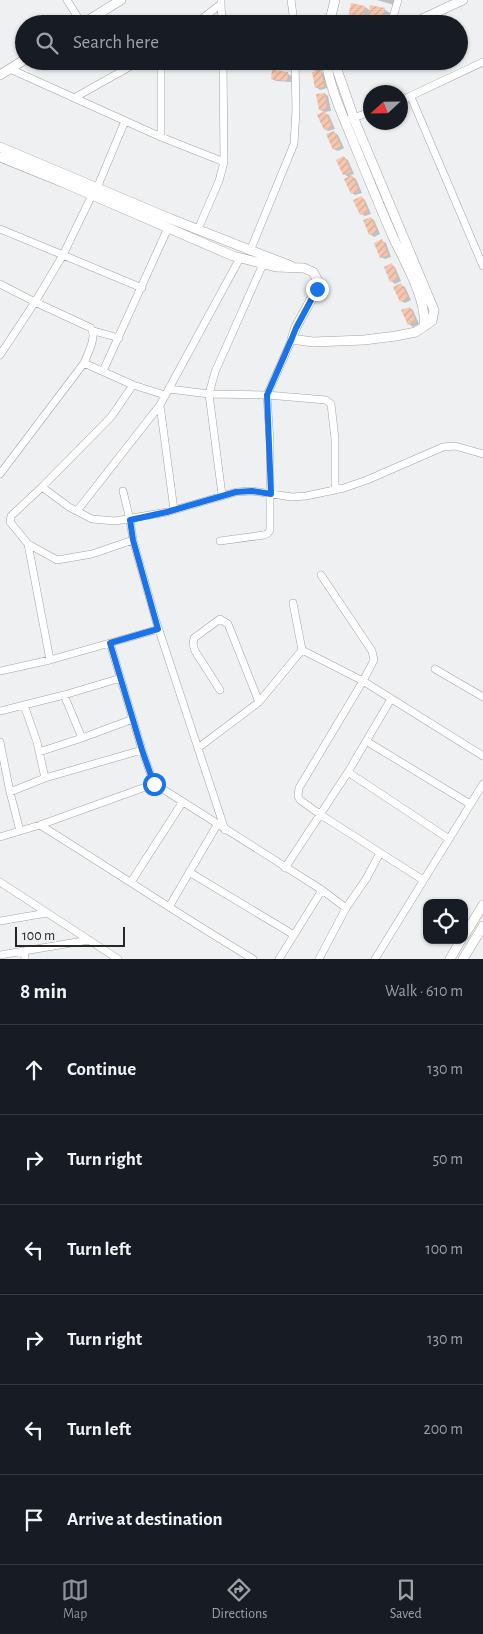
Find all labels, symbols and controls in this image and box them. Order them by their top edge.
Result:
search box [15,15,468,70]
icon: search [33,29,61,57]
text: Search here [73,33,159,52]
north arrow [363,85,408,130]
route end [306,278,329,301]
route start [143,773,166,796]
map controls [423,899,468,944]
button: locate [423,899,468,944]
scale bar [15,924,125,947]
text: 100 m [22,929,55,943]
text: 8 min [20,981,67,1002]
text: Walk · 610 m [385,983,463,999]
icon: ahead [20,1056,48,1084]
text: Continue [67,1060,136,1079]
text: 130 m [427,1061,463,1077]
icon: right [20,1146,48,1174]
text: Turn right [67,1150,142,1169]
text: 50 m [432,1151,463,1167]
icon: left [20,1236,48,1264]
text: Turn left [67,1240,131,1259]
text: 100 m [425,1241,463,1257]
icon: right [20,1326,48,1354]
text: Turn right [67,1330,142,1349]
text: 130 m [427,1331,463,1347]
icon: left [20,1416,48,1444]
text: Turn left [67,1420,131,1439]
text: 200 m [423,1421,463,1437]
icon: arrive [20,1506,48,1534]
text: Arrive at destination [67,1510,223,1529]
tab: Map [61,1576,89,1623]
tab: Directions [212,1576,267,1623]
tab: Saved [390,1576,422,1623]

